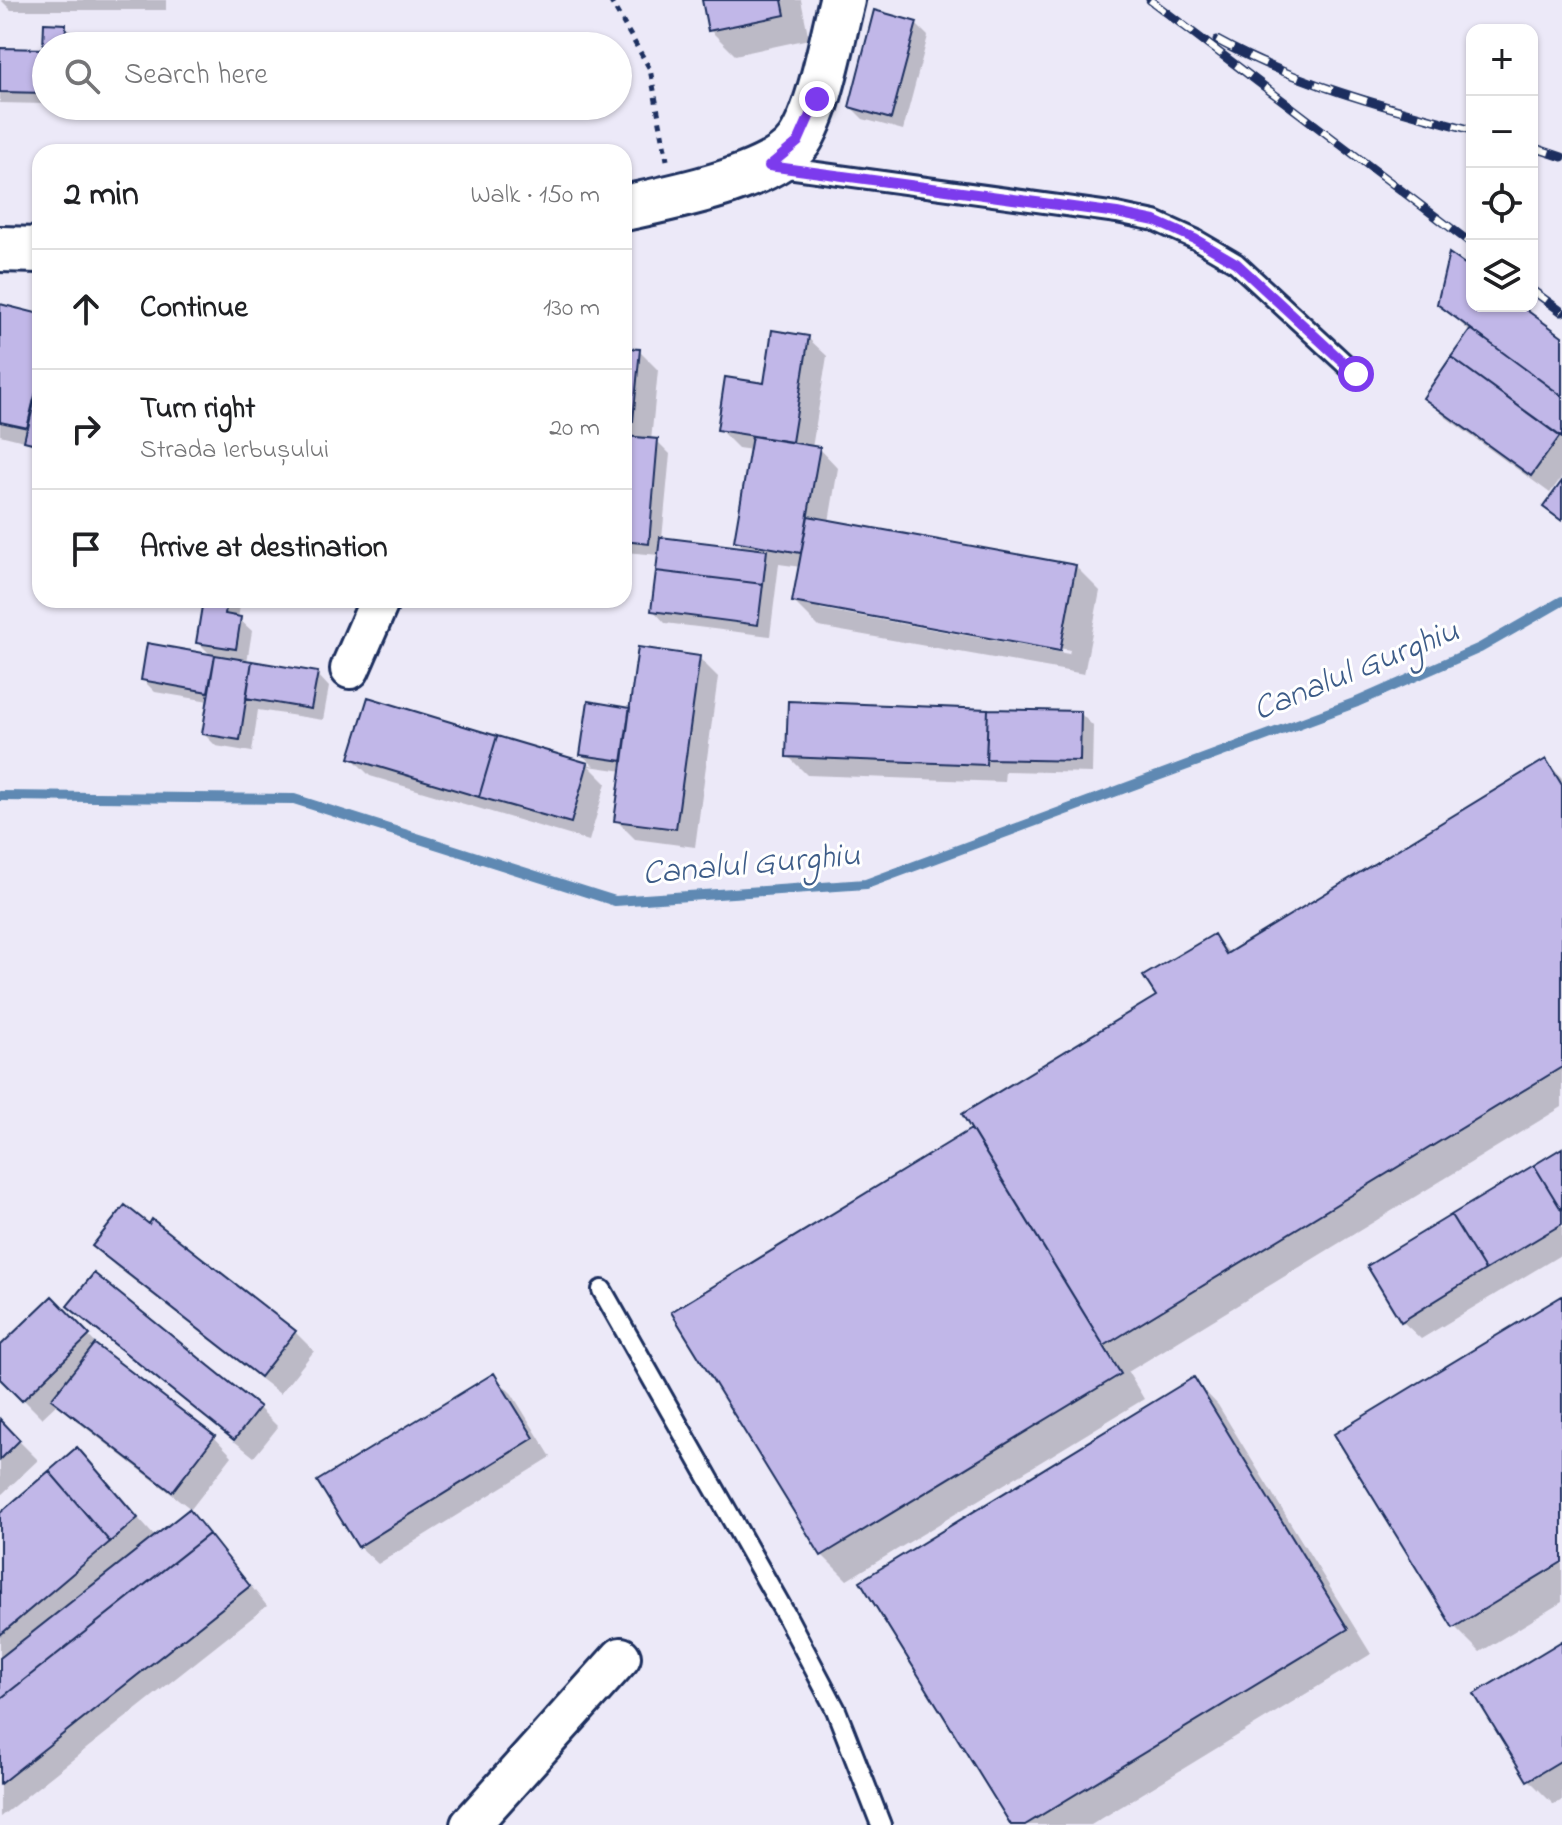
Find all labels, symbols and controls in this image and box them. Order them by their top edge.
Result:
map controls [1466,24,1538,312]
button: + [1466,24,1538,96]
search box [32,32,632,120]
icon: search [60,54,104,98]
text: Search here [124,54,268,98]
route end [799,81,835,117]
button: − [1466,96,1538,168]
button: locate [1466,168,1538,240]
text: 2 min [64,171,139,221]
text: Walk · 150 m [470,177,600,215]
button: layers [1466,240,1538,312]
icon: ahead [64,287,108,331]
text: Continue [140,287,248,331]
text: 130 m [543,290,600,328]
route start [1338,356,1374,392]
text: Turn right [140,388,255,432]
icon: right [64,407,108,451]
text: 20 m [549,410,600,448]
text: Strada Ierbușului [140,432,329,470]
icon: arrive [64,527,108,571]
text: Arrive at destination [140,527,388,571]
water label: Canalul Gurghiu [1246,608,1467,736]
water label: Canalul Gurghiu [640,832,862,900]

